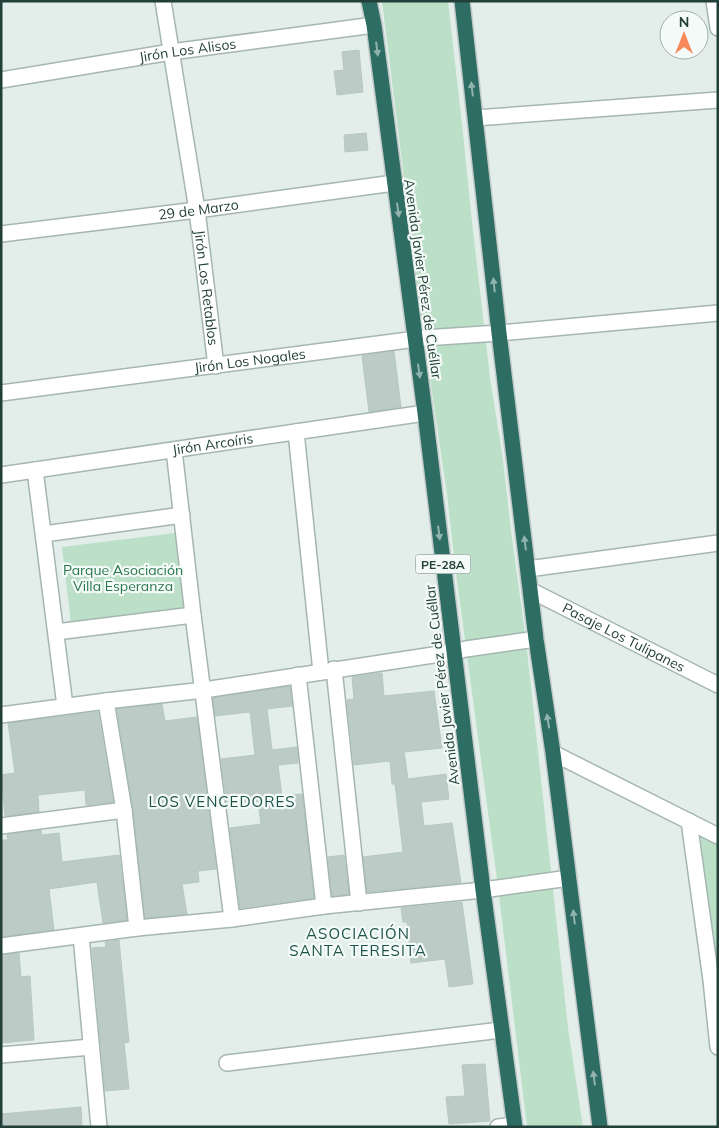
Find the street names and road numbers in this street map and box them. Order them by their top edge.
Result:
street label: Jirón Los Alisos [138,34,237,66]
street label: Avenida Javier Pérez de Cuéllar [400,178,446,381]
street label: 29 de Marzo [157,195,240,224]
street label: Jirón Los Retablos [191,229,222,346]
street label: Jirón Los Nogales [193,344,307,377]
street label: Jirón Arcoíris [171,429,254,459]
road number: PE-28A [416,554,470,574]
street label: Avenida Javier Pérez de Cuéllar [421,583,463,786]
street label: Pasaje Los Tulipanes [559,599,688,676]

